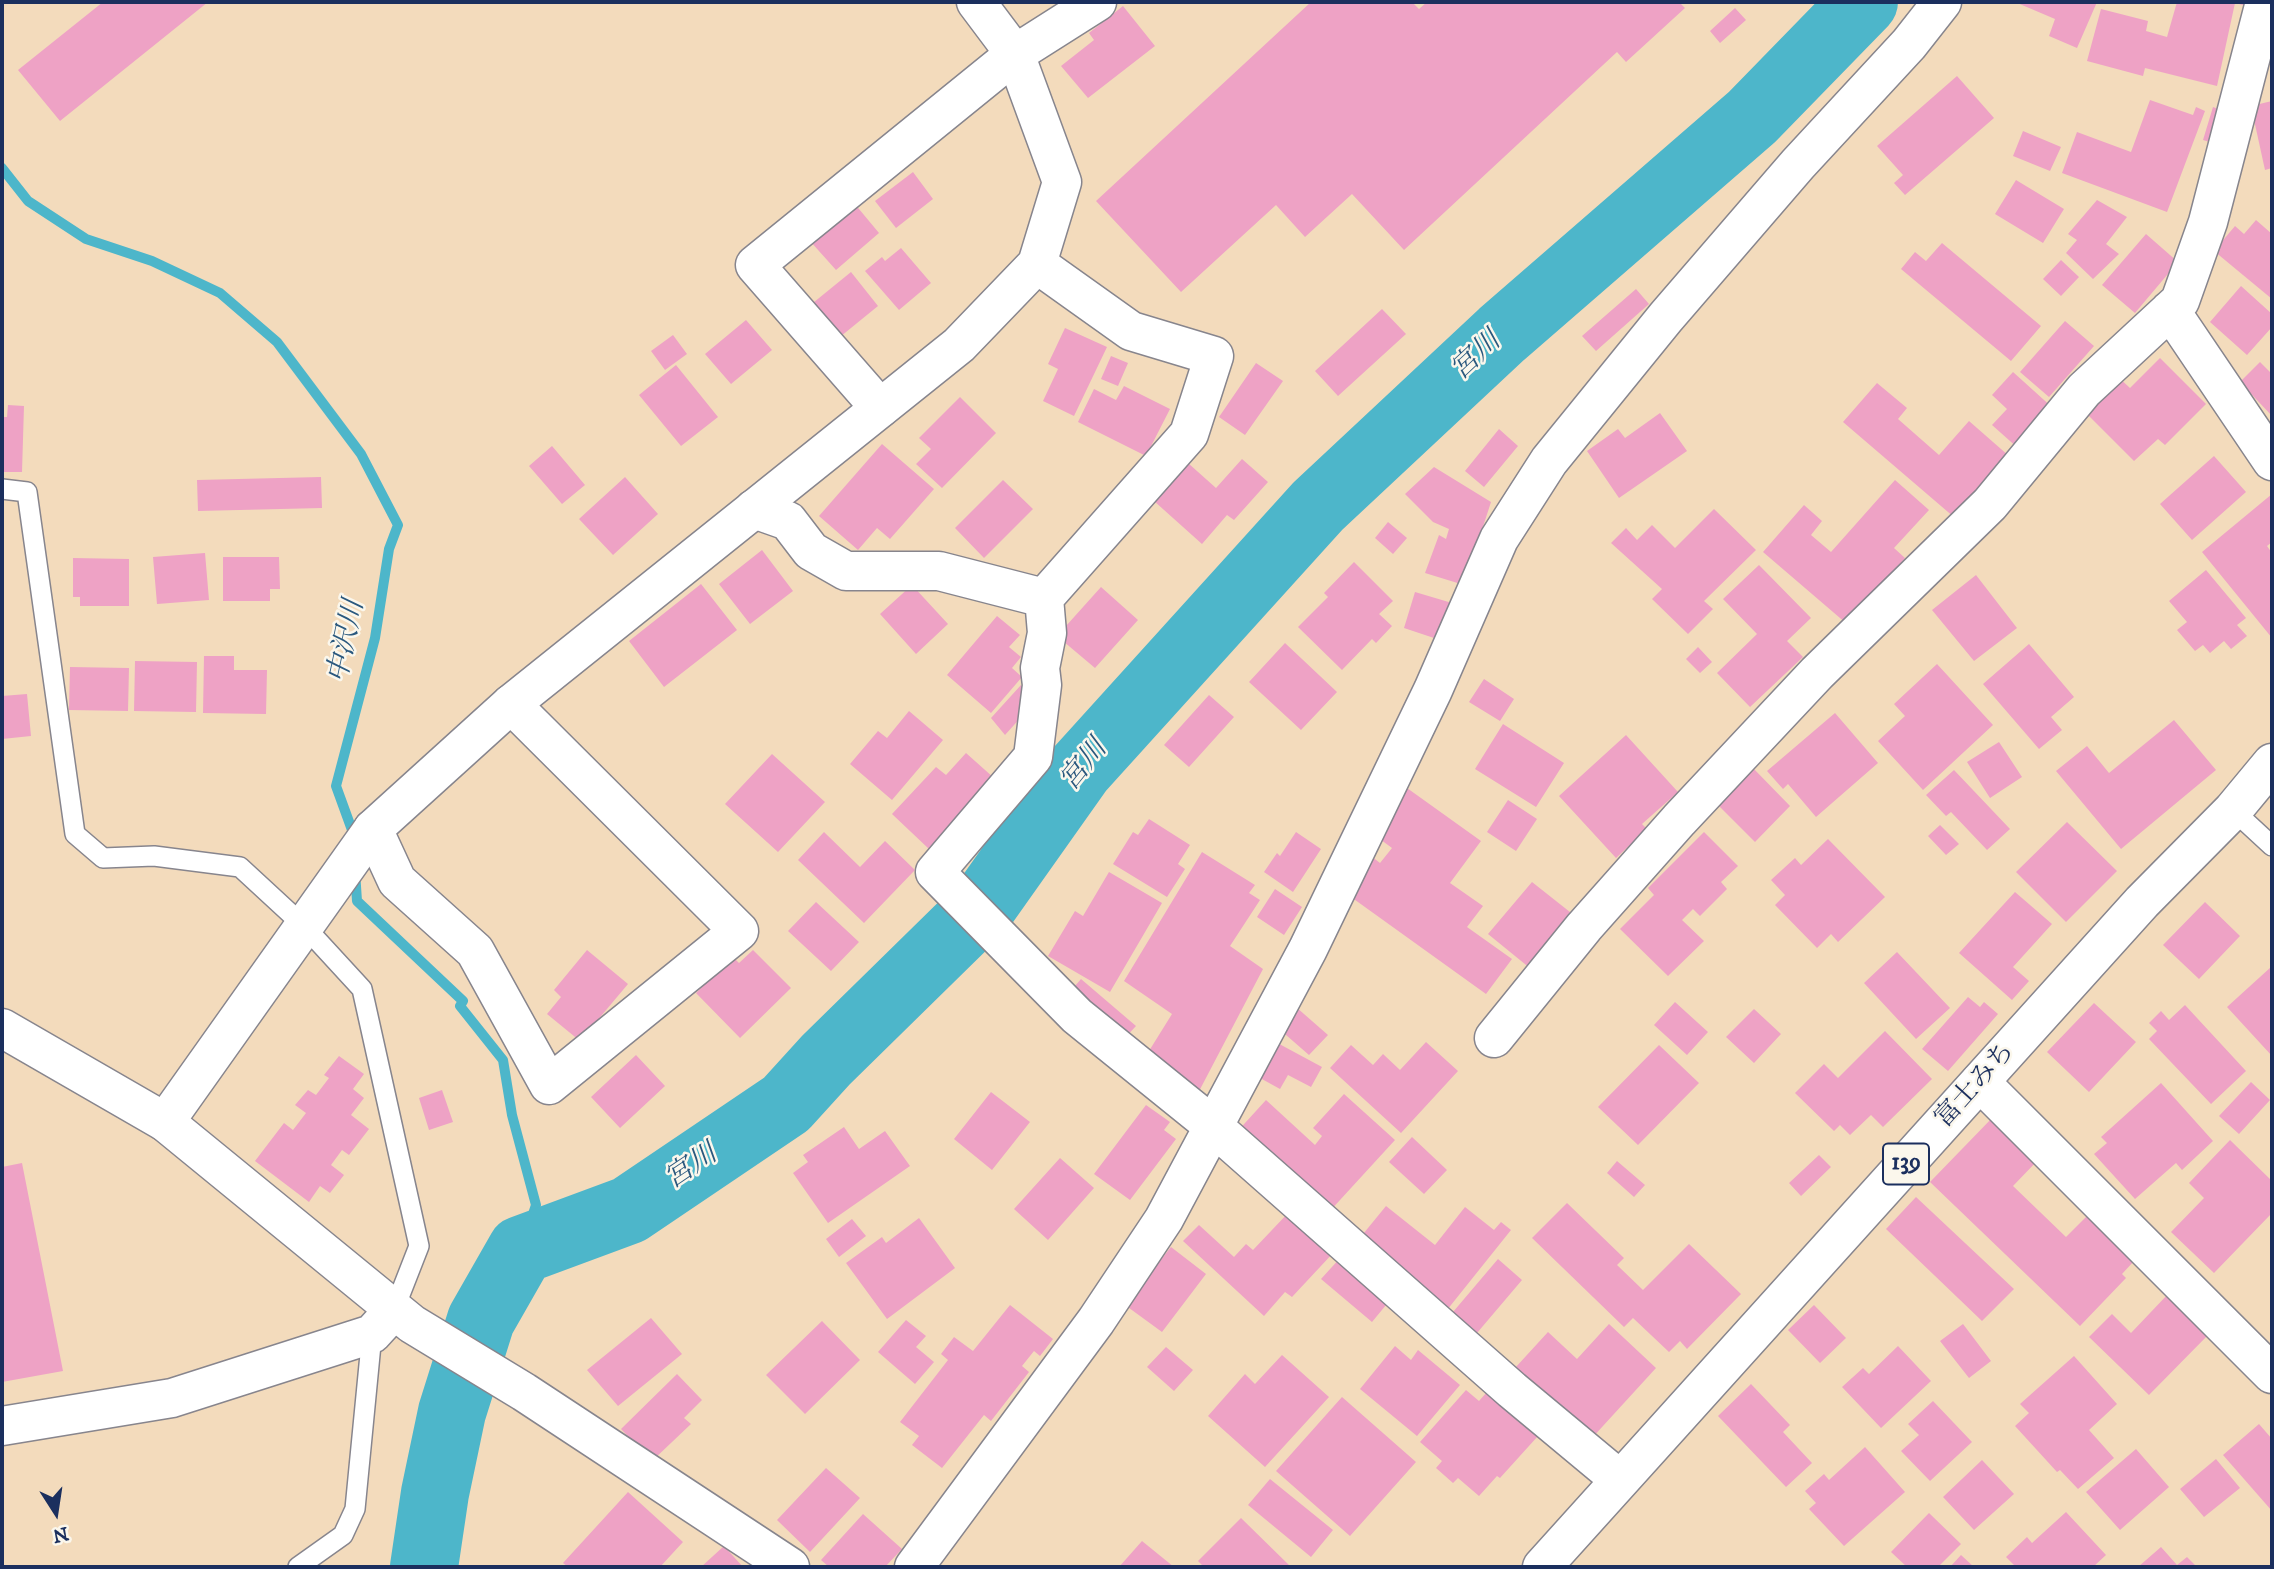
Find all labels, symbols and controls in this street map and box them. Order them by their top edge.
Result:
water label: 宮川 [1445,326,1509,388]
water label: 中沢川 [323,597,373,687]
water label: 宮川 [1054,734,1116,798]
street label: 富士みち [1930,1037,2022,1135]
water label: 宮川 [659,1138,725,1198]
road number: 139 [1883,1144,1929,1184]
north arrow [21,1478,91,1548]
text: N [50,1521,71,1547]

